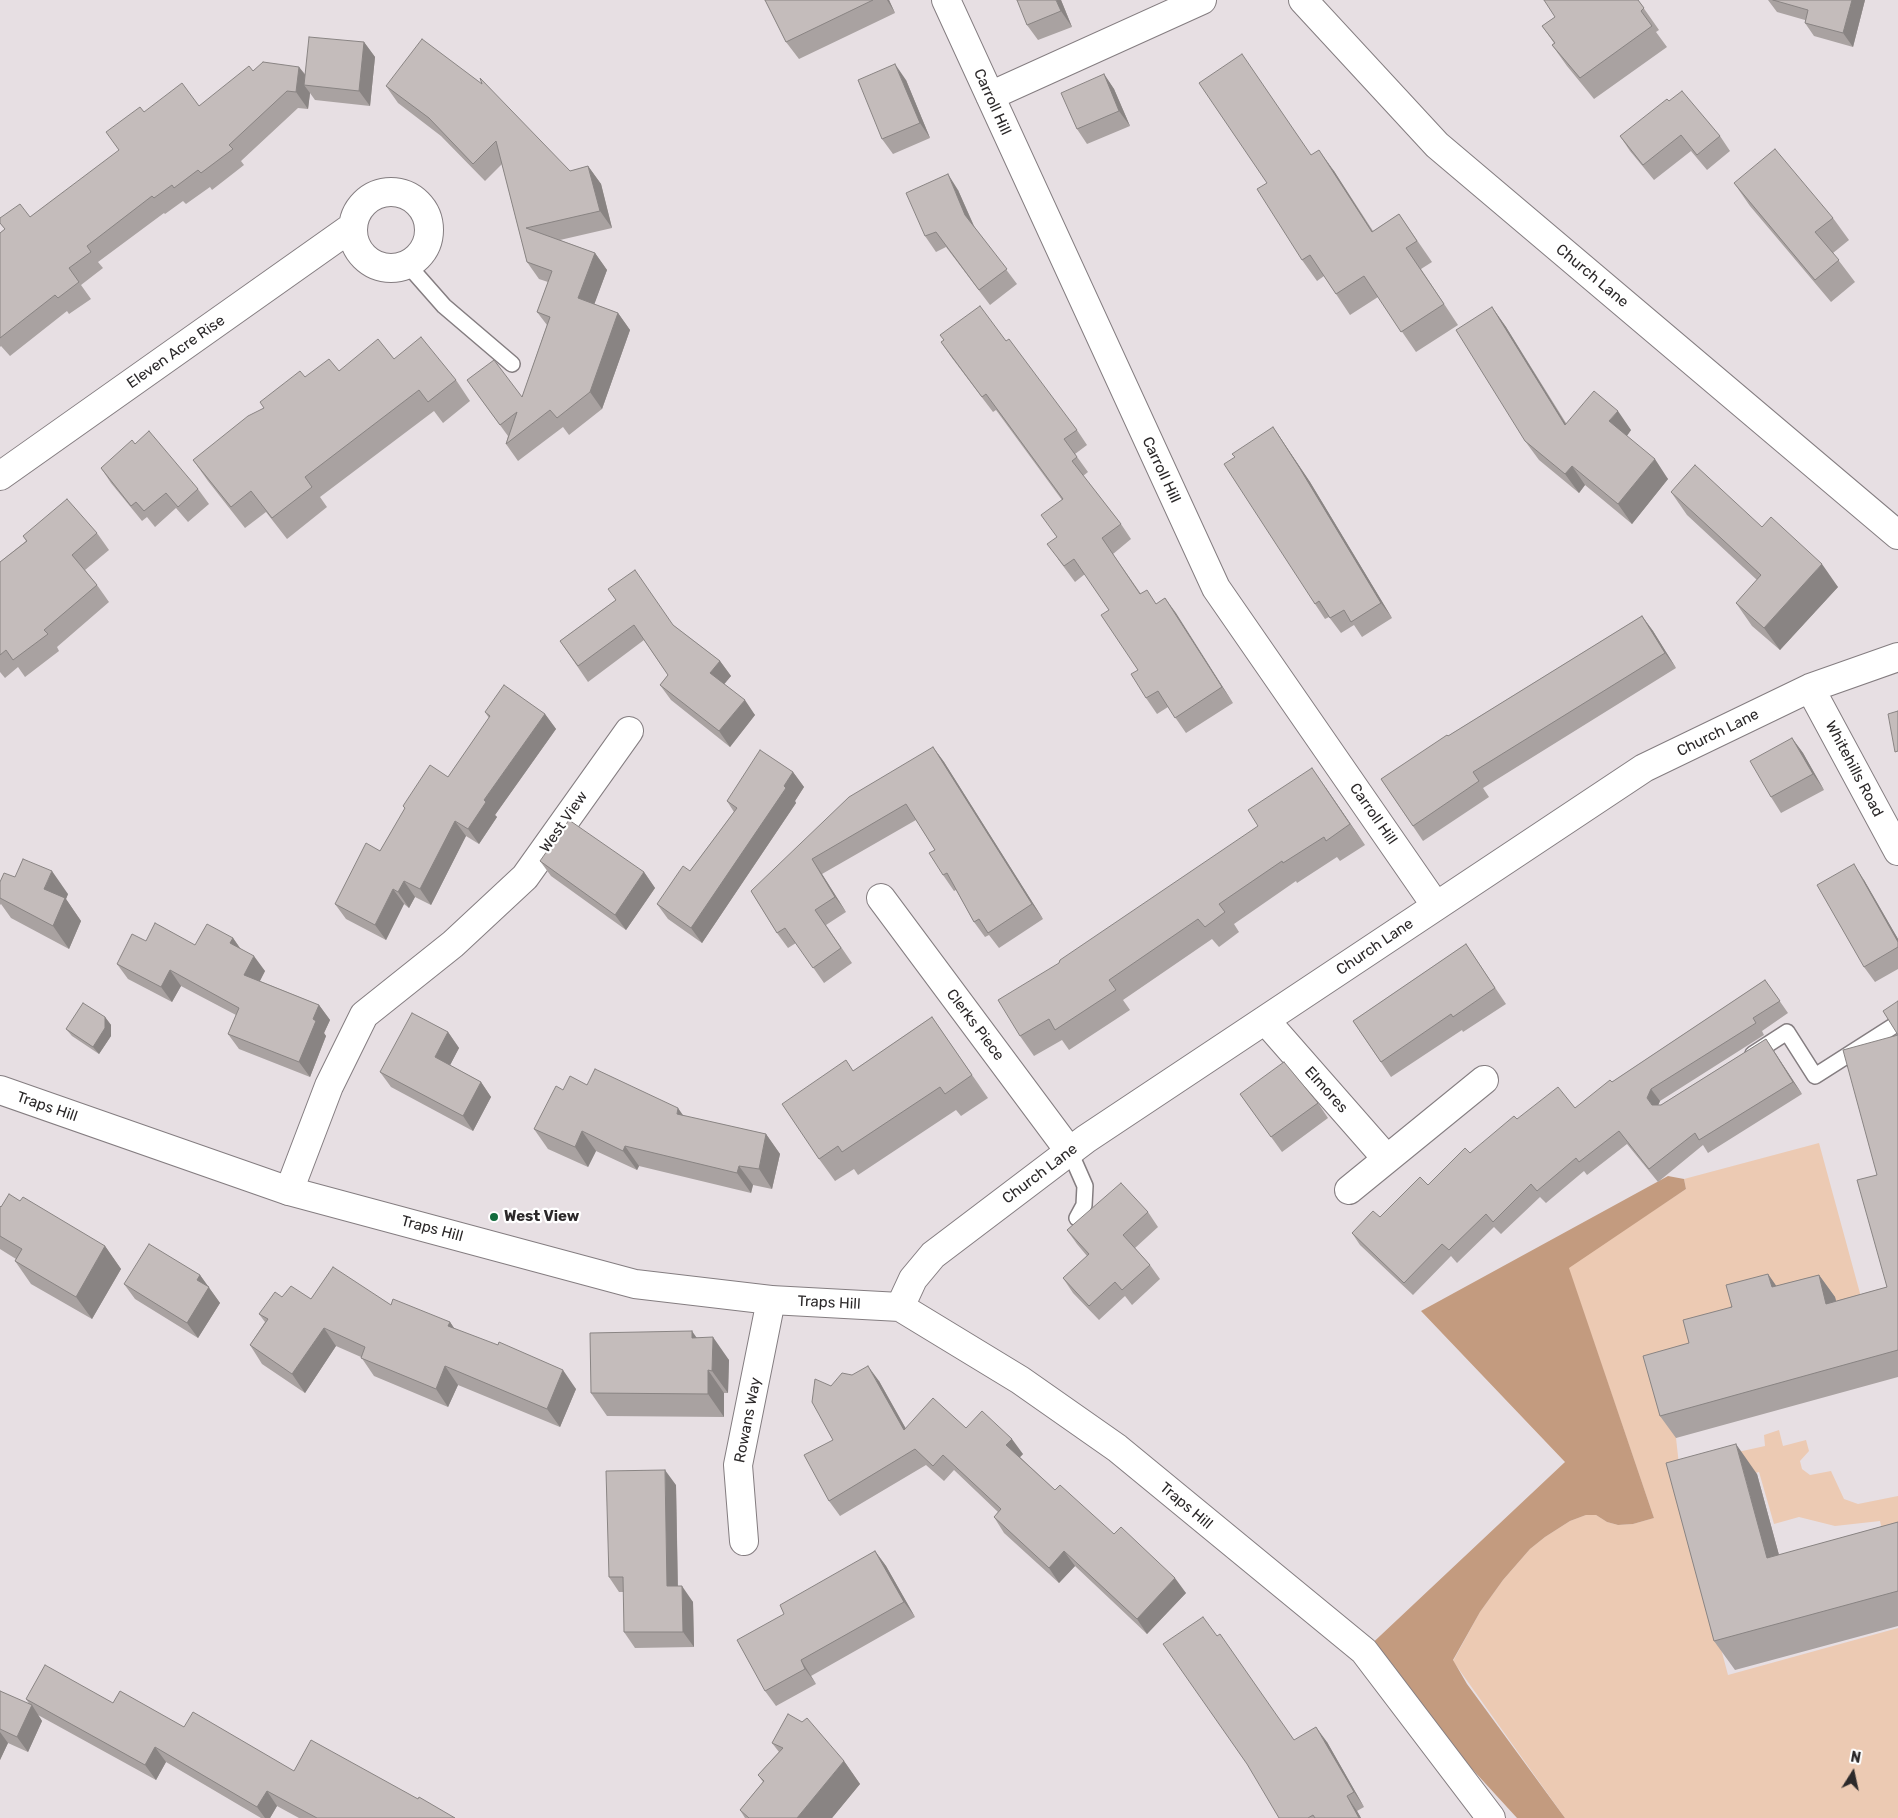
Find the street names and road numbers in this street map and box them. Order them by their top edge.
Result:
street label: Carroll Hill [969,66,1015,138]
street label: Church Lane [1552,240,1632,312]
street label: Eleven Acre Rise [124,312,228,392]
street label: Carroll Hill [1138,434,1184,506]
street label: Church Lane [1674,705,1762,761]
street label: Whitehills Road [1821,718,1887,820]
street label: Carroll Hill [1345,780,1401,848]
street label: West View [536,788,592,856]
street label: Church Lane [1333,915,1417,979]
street label: Clerks Piece [942,986,1008,1064]
street label: Elmores [1300,1063,1352,1117]
street label: Traps Hill [14,1088,80,1126]
street label: Church Lane [999,1140,1081,1208]
street label: Traps Hill [399,1212,465,1246]
street label: Traps Hill [797,1292,861,1314]
street label: Rowans Way [731,1376,765,1464]
street label: Traps Hill [1156,1479,1216,1533]

